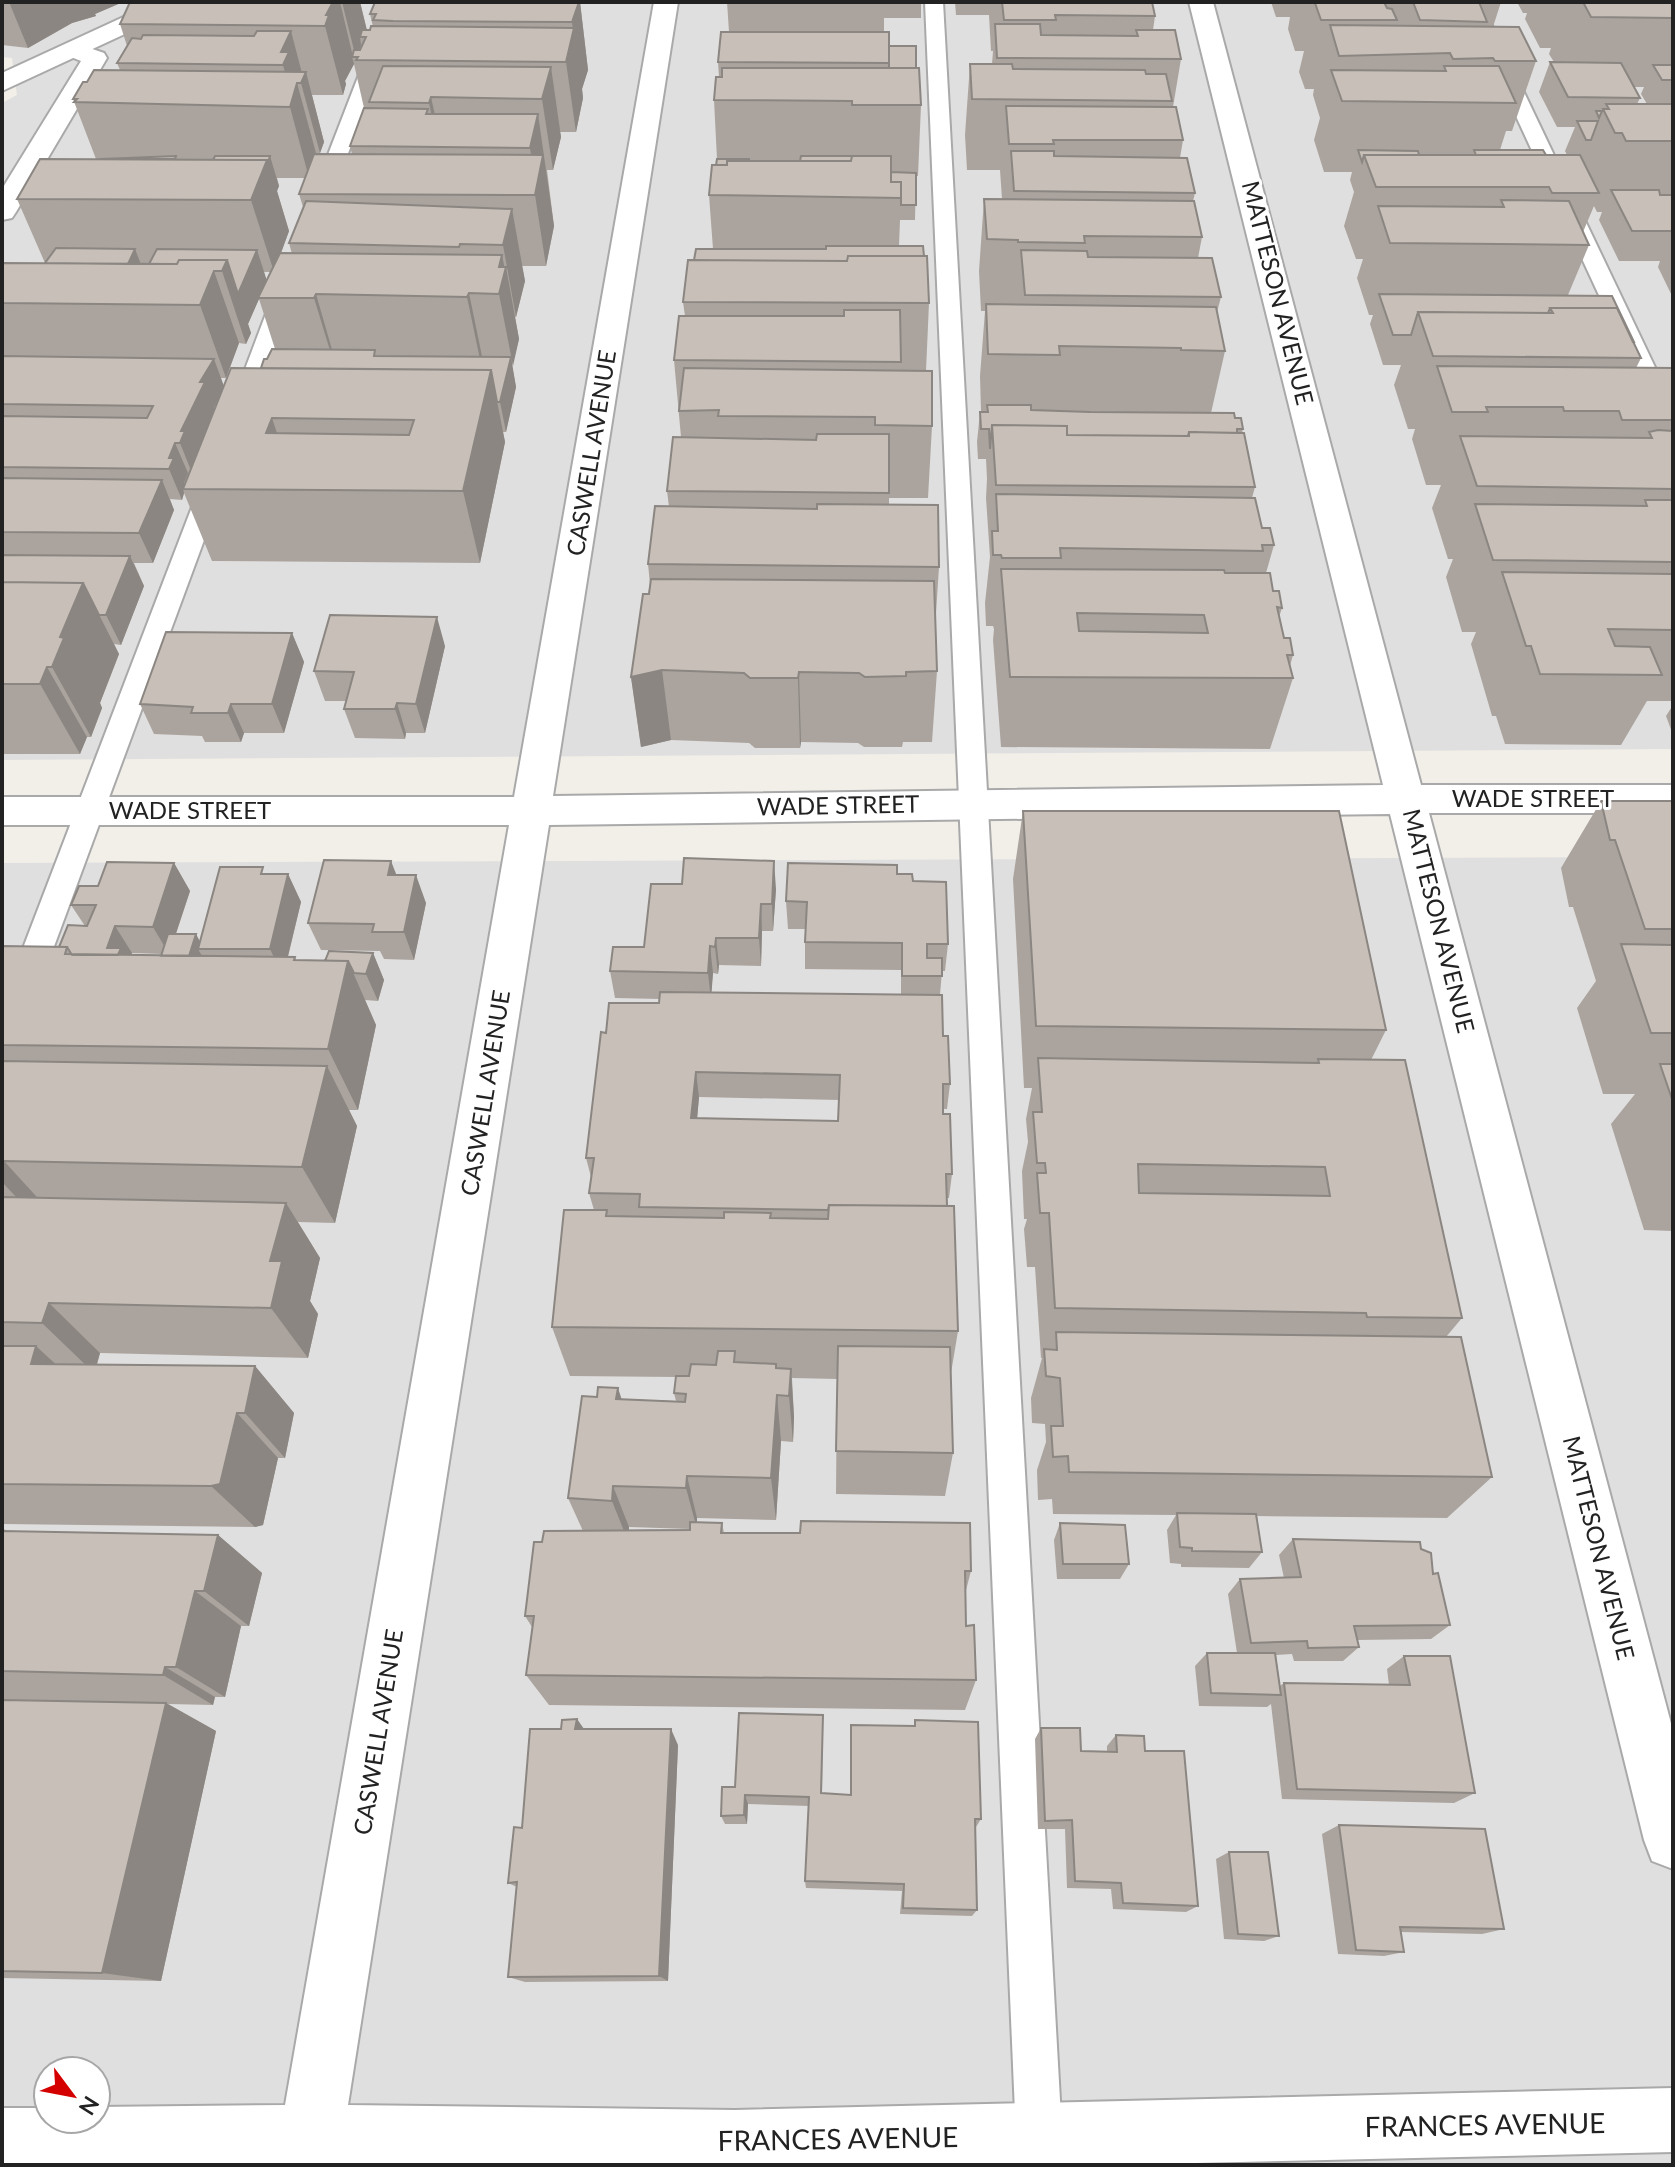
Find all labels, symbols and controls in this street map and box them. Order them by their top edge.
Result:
street label: MATTESON AVENUE [1237,178,1320,408]
street label: CASWELL AVENUE [560,348,621,558]
street label: WADE STREET [1452,783,1614,812]
street label: WADE STREET [757,789,919,820]
street label: WADE STREET [109,795,271,824]
street label: MATTESON AVENUE [1398,806,1481,1036]
street label: CASWELL AVENUE [454,988,515,1198]
street label: MATTESON AVENUE [1558,1433,1641,1663]
street label: CASWELL AVENUE [347,1627,408,1837]
north arrow [32,2055,112,2135]
text: N [73,2092,105,2120]
street label: FRANCES AVENUE [1364,2105,1606,2143]
street label: FRANCES AVENUE [717,2119,959,2157]

